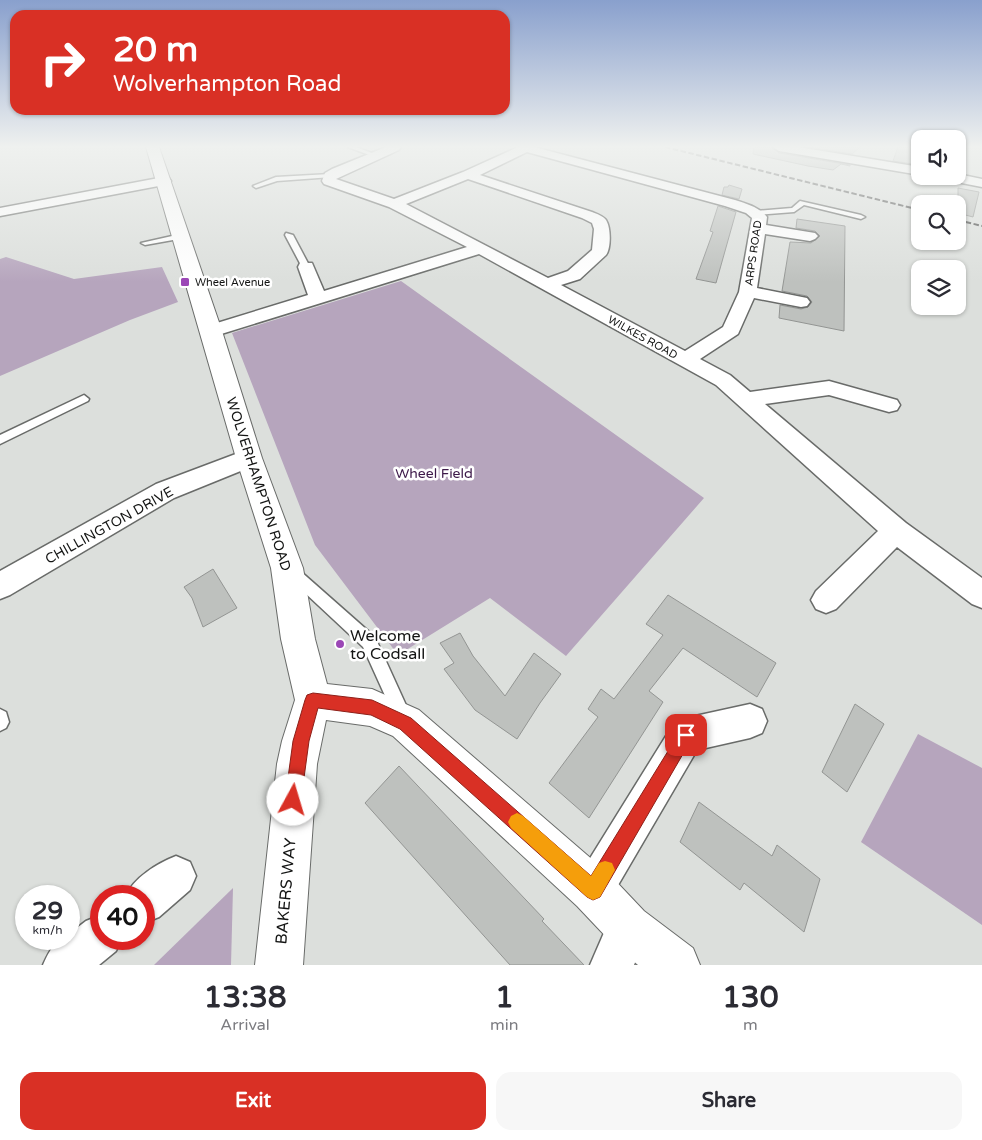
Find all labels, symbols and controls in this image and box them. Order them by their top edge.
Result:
text: 20 m [113,29,198,71]
icon: right [30,30,95,95]
text: Wolverhampton Road [113,71,341,97]
map controls [911,130,966,315]
button: sound [911,130,966,185]
button: search [911,195,966,250]
street label: ARPS ROAD [742,219,765,287]
button: layers [911,260,966,315]
marker: Wheel Avenue [179,276,191,288]
place label: Wheel Avenue [195,276,270,289]
street label: WILKES ROAD [606,313,680,362]
street label: WOLVERHAMPTON ROAD [222,395,295,573]
park label: Wheel Field [395,465,473,482]
street label: CHILLINGTON DRIVE [42,483,176,568]
place label: Welcome to Codsall [350,626,425,664]
marker: Welcome to Codsall [334,638,346,650]
pin [665,714,707,756]
icon: arrive [672,721,700,749]
position arrow [266,773,318,825]
street label: BAKERS WAY [271,837,301,945]
speed limit sign: 40 [90,885,155,950]
text: 29 [32,896,63,926]
text: km/h [32,923,63,937]
text: 13:38 [203,979,287,1016]
text: 1 [495,979,514,1016]
text: 130 [722,979,779,1016]
text: Arrival [220,1015,270,1035]
text: min [490,1015,519,1035]
text: m [743,1015,758,1035]
button: Exit [20,1072,486,1130]
button: Share [496,1072,962,1130]

